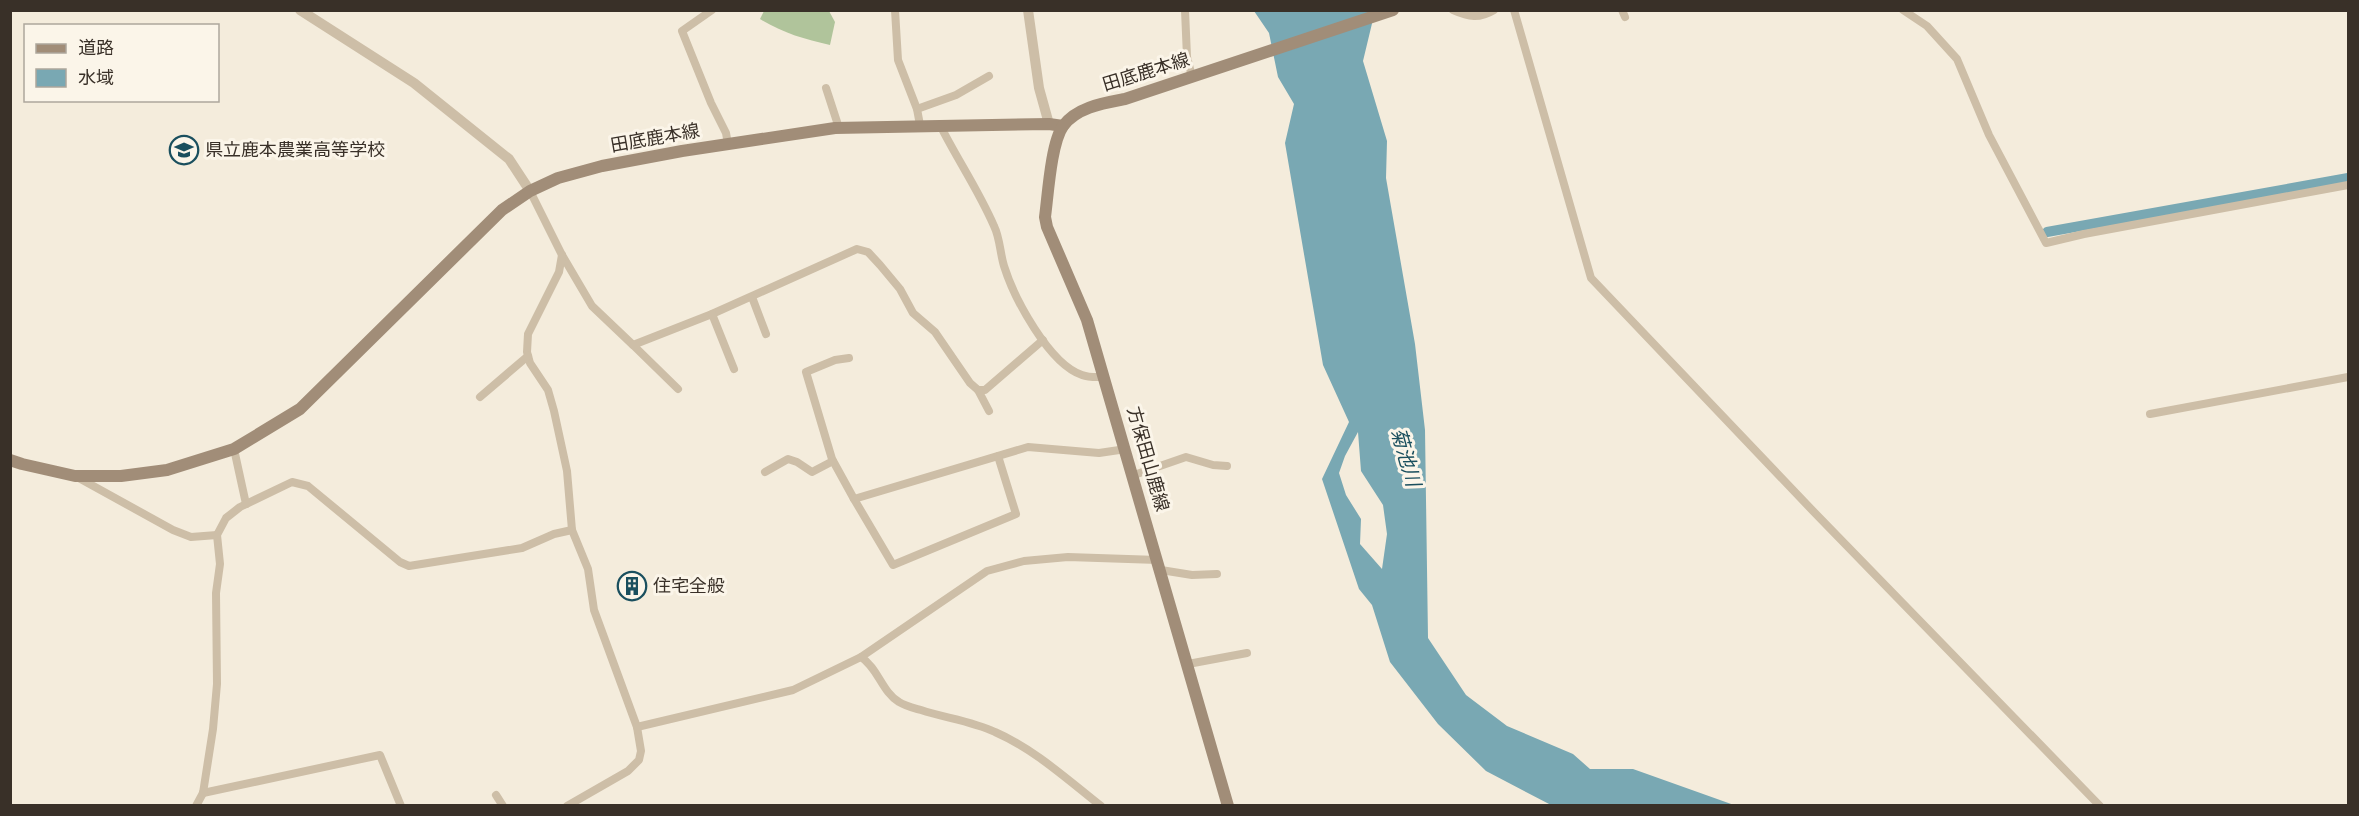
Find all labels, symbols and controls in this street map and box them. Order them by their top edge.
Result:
legend [24,24,219,102]
text: 道路 [78,37,114,58]
street label: 田底鹿本線 [1100,48,1192,95]
text: 水域 [78,67,114,88]
street label: 田底鹿本線 [609,119,701,156]
school or university icon: 県立鹿本農業高等学校 [168,134,200,166]
place label: 県立鹿本農業高等学校 [205,139,385,160]
street label: 方保田山鹿線 [1124,404,1173,514]
water label: 菊池川 [1387,425,1426,491]
building icon: 住宅全般 [616,570,648,602]
place label: 住宅全般 [653,575,725,596]

